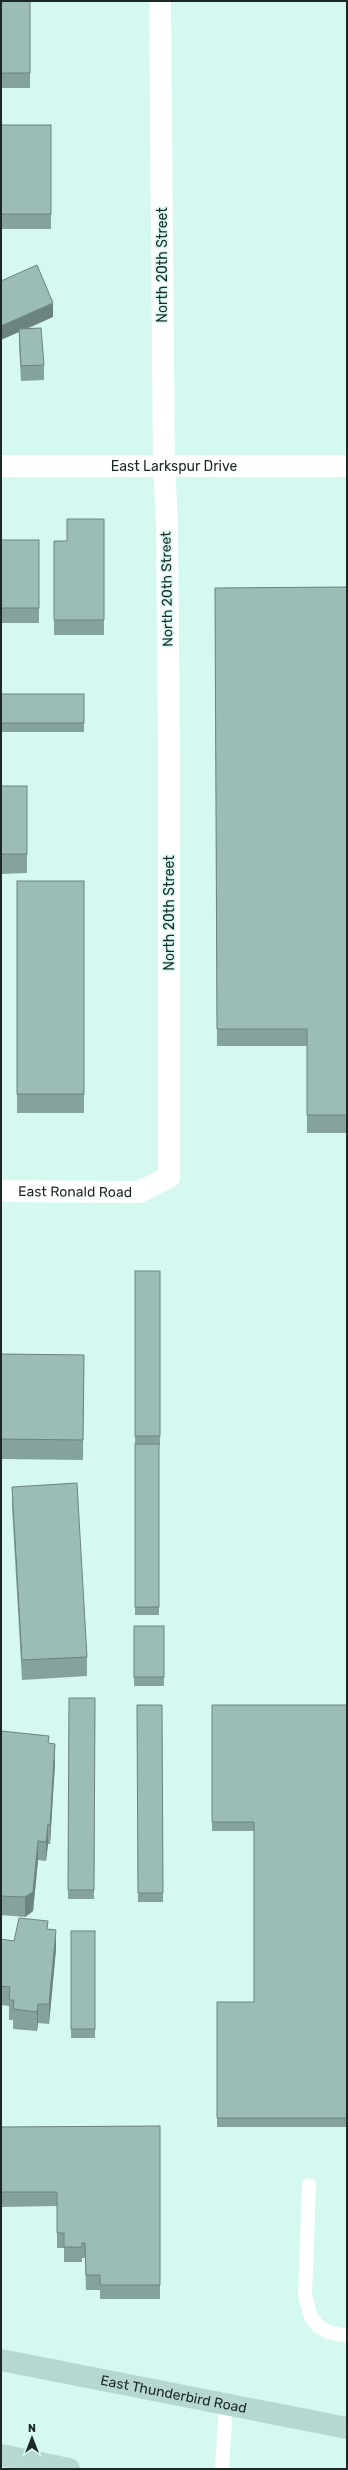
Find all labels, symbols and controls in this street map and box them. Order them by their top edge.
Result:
street label: North 20th Street [154,207,171,323]
street label: East Larkspur Drive [111,458,237,475]
street label: North 20th Street [157,531,177,647]
street label: North 20th Street [161,855,178,971]
street label: East Ronald Road [18,1183,132,1200]
street label: East Thunderbird Road [99,2371,248,2417]
north arrow [12,2418,52,2458]
text: N [28,2422,36,2435]

